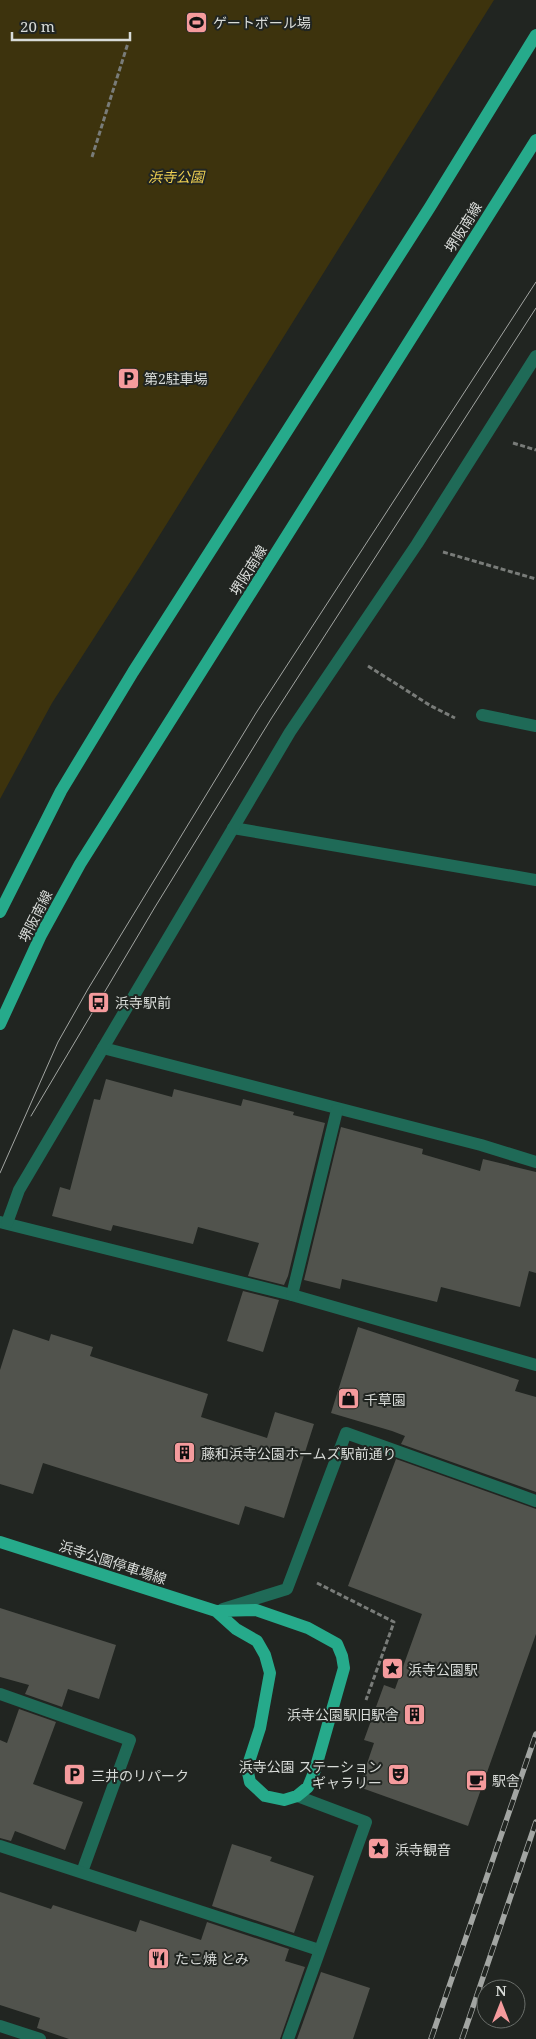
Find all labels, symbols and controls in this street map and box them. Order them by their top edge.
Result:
scale bar [12,10,130,42]
sports icon: ゲートボール場 [185,10,209,34]
place label: ゲートボール場 [213,13,311,32]
text: 20 m [20,16,55,36]
park label: 浜寺公園 [148,167,206,186]
street label: 堺阪南線 [440,198,486,256]
parking icon: 第2駐車場 [116,366,140,390]
place label: 第2駐車場 [144,369,208,388]
street label: 堺阪南線 [225,541,271,599]
street label: 堺阪南線 [14,887,56,945]
bus stop icon: 浜寺駅前 [87,990,111,1014]
place label: 浜寺駅前 [115,993,171,1012]
shop icon: 千草園 [336,1387,360,1411]
place label: 千草園 [364,1390,406,1409]
building icon: 藤和浜寺公園ホームズ駅前通り [173,1441,197,1465]
place label: 藤和浜寺公園ホームズ駅前通り [201,1444,397,1463]
street label: 浜寺公園停車場線 [57,1536,169,1588]
place icon: 浜寺公園駅 [380,1657,404,1681]
place label: 浜寺公園駅 [408,1660,478,1679]
building icon: 浜寺公園駅旧駅舎 [403,1702,427,1726]
place label: 浜寺公園駅旧駅舎 [287,1705,399,1724]
place label: 浜寺公園 ステーション ギャラリー [239,1757,382,1792]
theatre icon: 浜寺公園 ステーション ギャラリー [386,1762,410,1786]
parking icon: 三井のリパーク [63,1763,87,1787]
place label: 三井のリパーク [91,1766,189,1785]
cafe icon: 駅舎 [464,1768,488,1792]
place label: 駅舎 [492,1771,520,1790]
place icon: 浜寺観音 [367,1837,391,1861]
place label: 浜寺観音 [395,1840,451,1859]
restaurant icon: たこ焼 とみ [147,1946,171,1970]
place label: たこ焼 とみ [175,1949,249,1968]
north arrow [476,1979,526,2029]
text: N [495,1981,507,2000]

